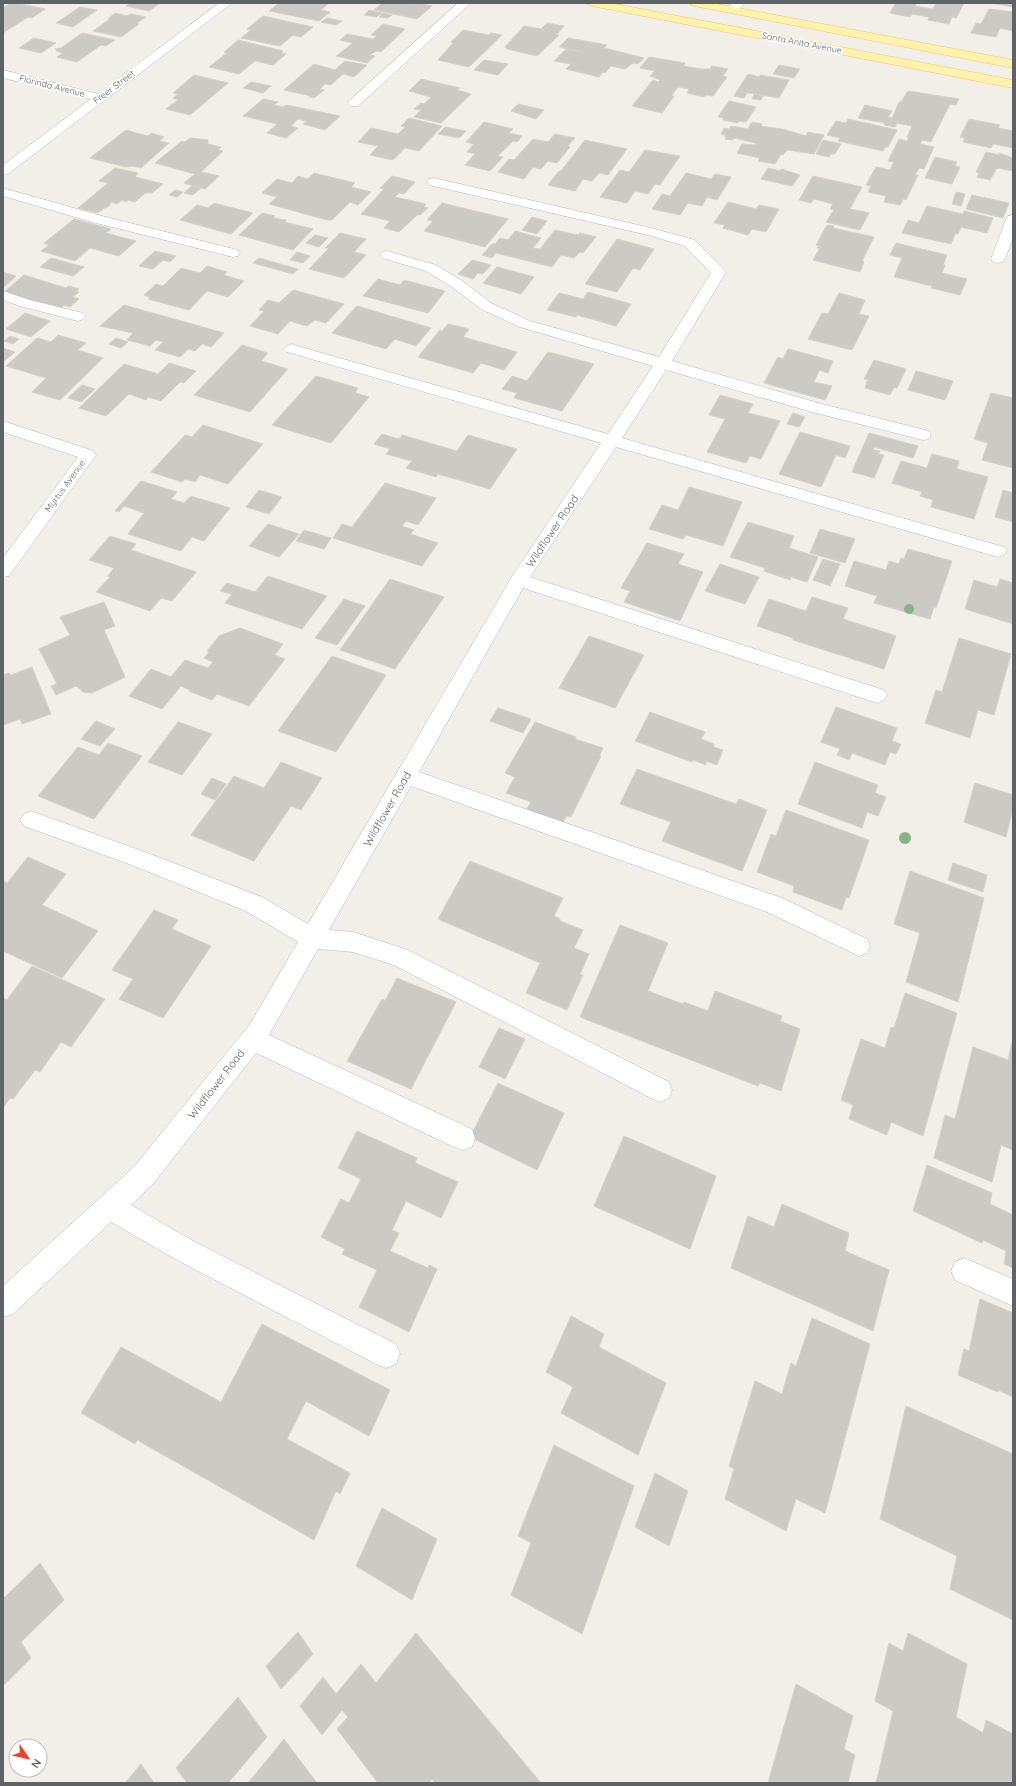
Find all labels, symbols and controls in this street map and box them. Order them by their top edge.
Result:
street label: Santa Anita Avenue [761,29,843,56]
street label: Freer Street [91,67,137,106]
street label: Florinda Avenue [18,72,86,99]
street label: Myrtus Avenue [42,458,87,514]
street label: Wildflower Road [523,492,581,570]
street label: Wildflower Road [360,769,414,849]
street label: Wildflower Road [185,1047,247,1121]
north arrow [8,1738,48,1778]
text: N [28,1756,44,1771]

